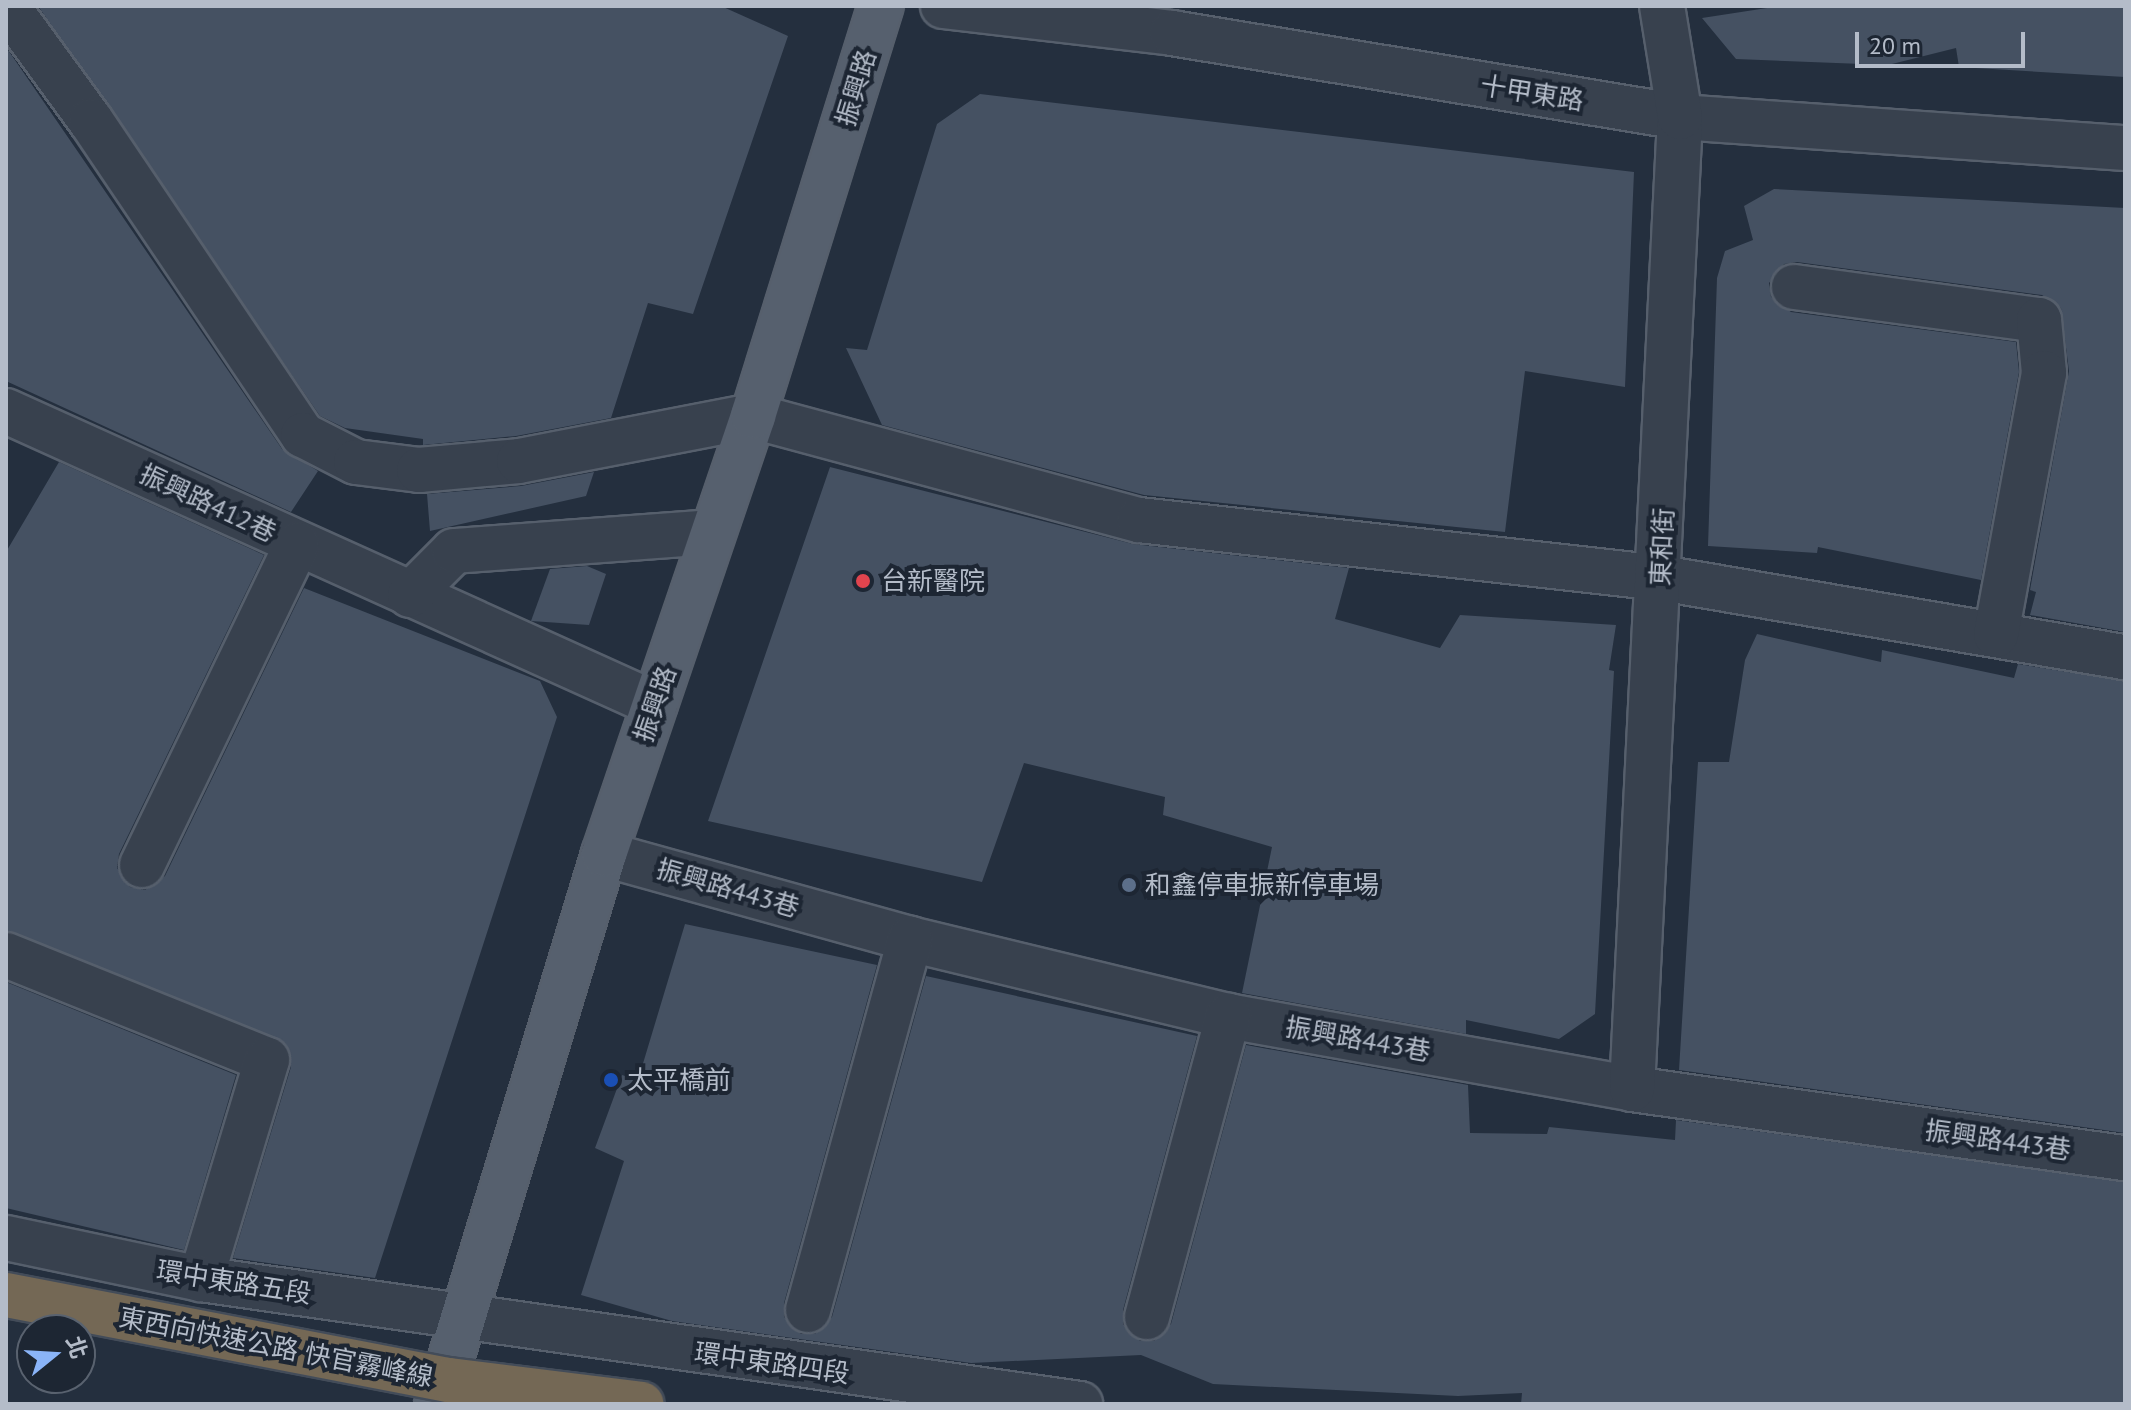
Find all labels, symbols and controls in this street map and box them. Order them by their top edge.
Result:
scale bar [1859,16,2029,66]
text: 20 m [1869,30,1921,61]
street label: 振興路 [830,46,882,130]
street label: 十甲東路 [1478,69,1586,117]
street label: 振興路412巷 [135,458,281,548]
street label: 東和街 [1644,507,1680,587]
place label: 台新醫院 [881,565,985,597]
marker: 台新醫院 [852,570,874,592]
street label: 振興路 [628,662,682,746]
street label: 振興路443巷 [653,853,803,923]
place label: 和鑫停車振新停車場 [1145,869,1379,901]
marker: 和鑫停車振新停車場 [1120,876,1138,894]
street label: 振興路443巷 [1283,1011,1433,1067]
place label: 太平橋前 [627,1064,731,1096]
marker: 太平橋前 [602,1071,620,1089]
street label: 振興路443巷 [1923,1114,2073,1166]
street label: 環中東路五段 [155,1254,313,1310]
street label: 東西向快速公路 快官霧峰線 [116,1301,436,1393]
north arrow [16,1314,96,1394]
text: 北 [60,1332,94,1362]
street label: 環中東路四段 [693,1337,851,1389]

